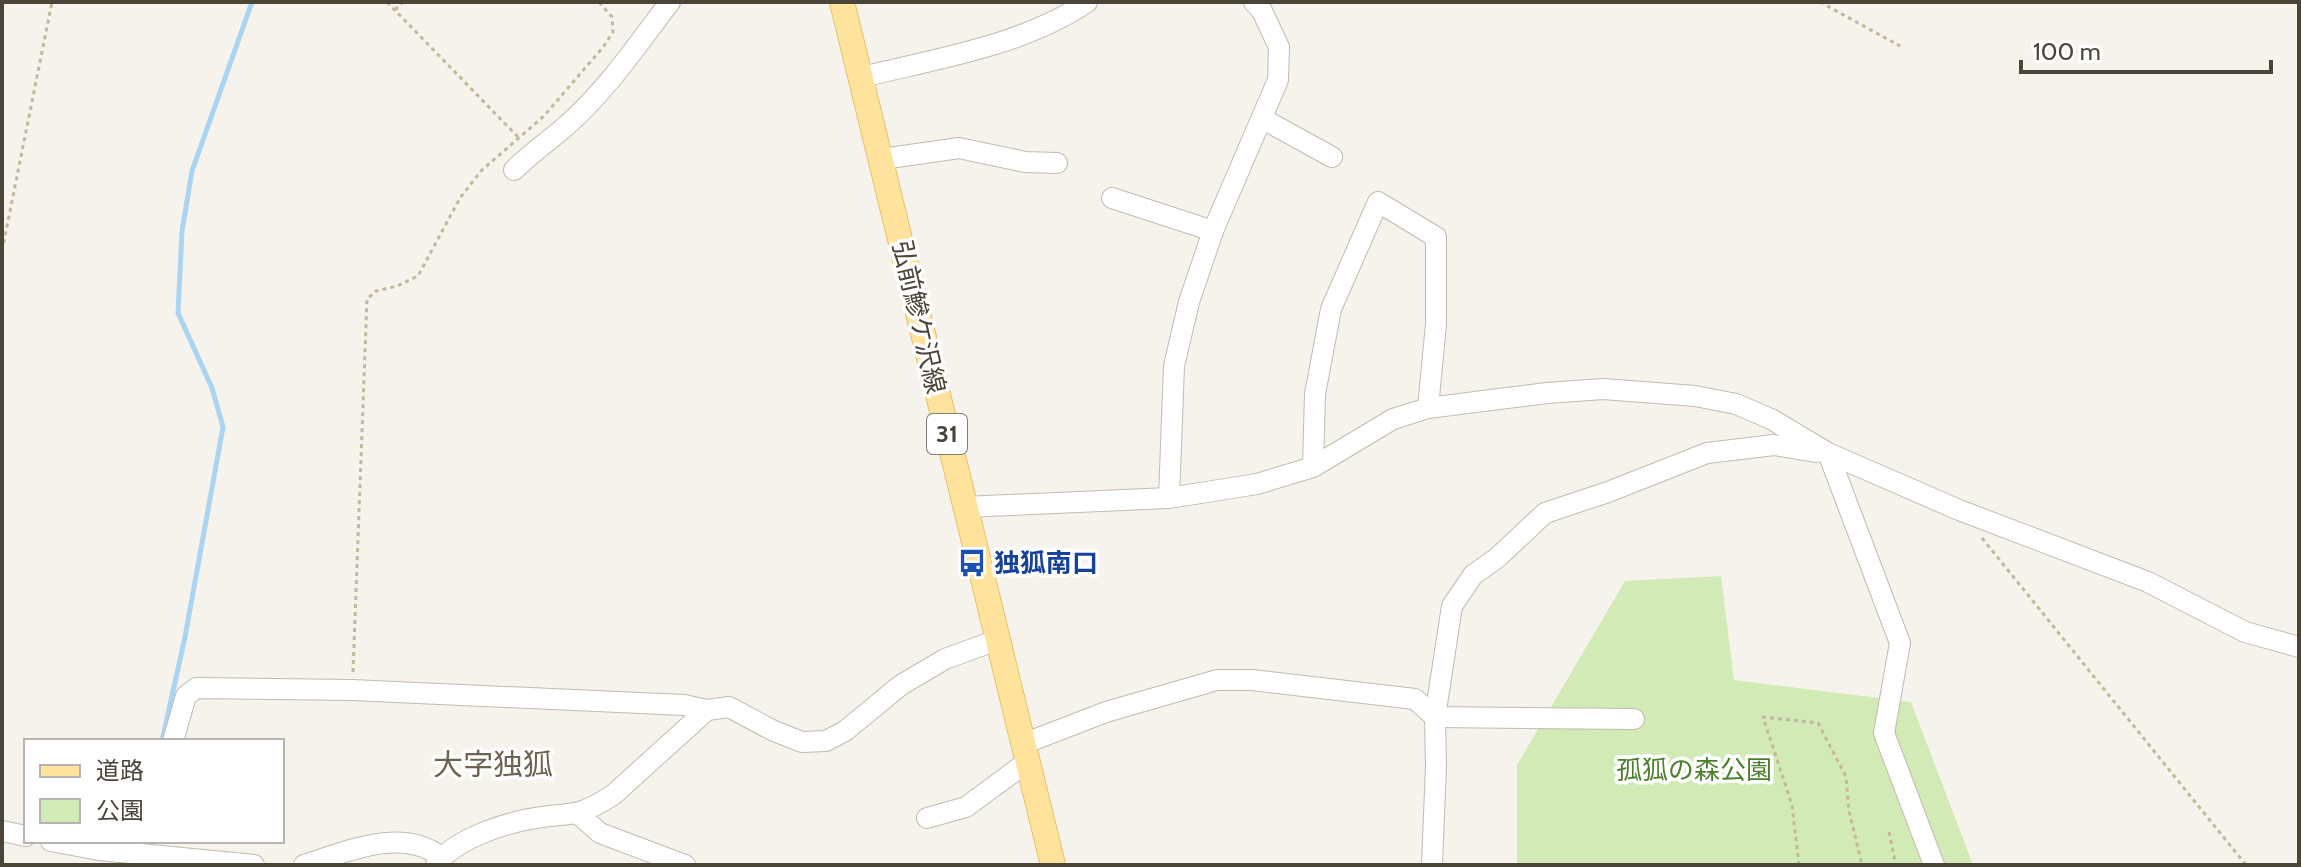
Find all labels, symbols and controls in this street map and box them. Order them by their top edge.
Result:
scale bar [2021,24,2271,74]
text: 100 m [2033,37,2101,66]
street label: 弘前鰺ケ沢線 [886,237,952,397]
road number: 31 [927,414,967,454]
place label: 独狐南口 [994,547,1098,579]
bus stop icon: 独狐南口 [957,548,987,578]
legend [24,739,284,843]
district label: 大字独狐 [433,746,553,783]
park label: 孤狐の森公園 [1616,754,1772,786]
text: 道路 [96,756,144,785]
text: 公園 [96,796,144,825]

